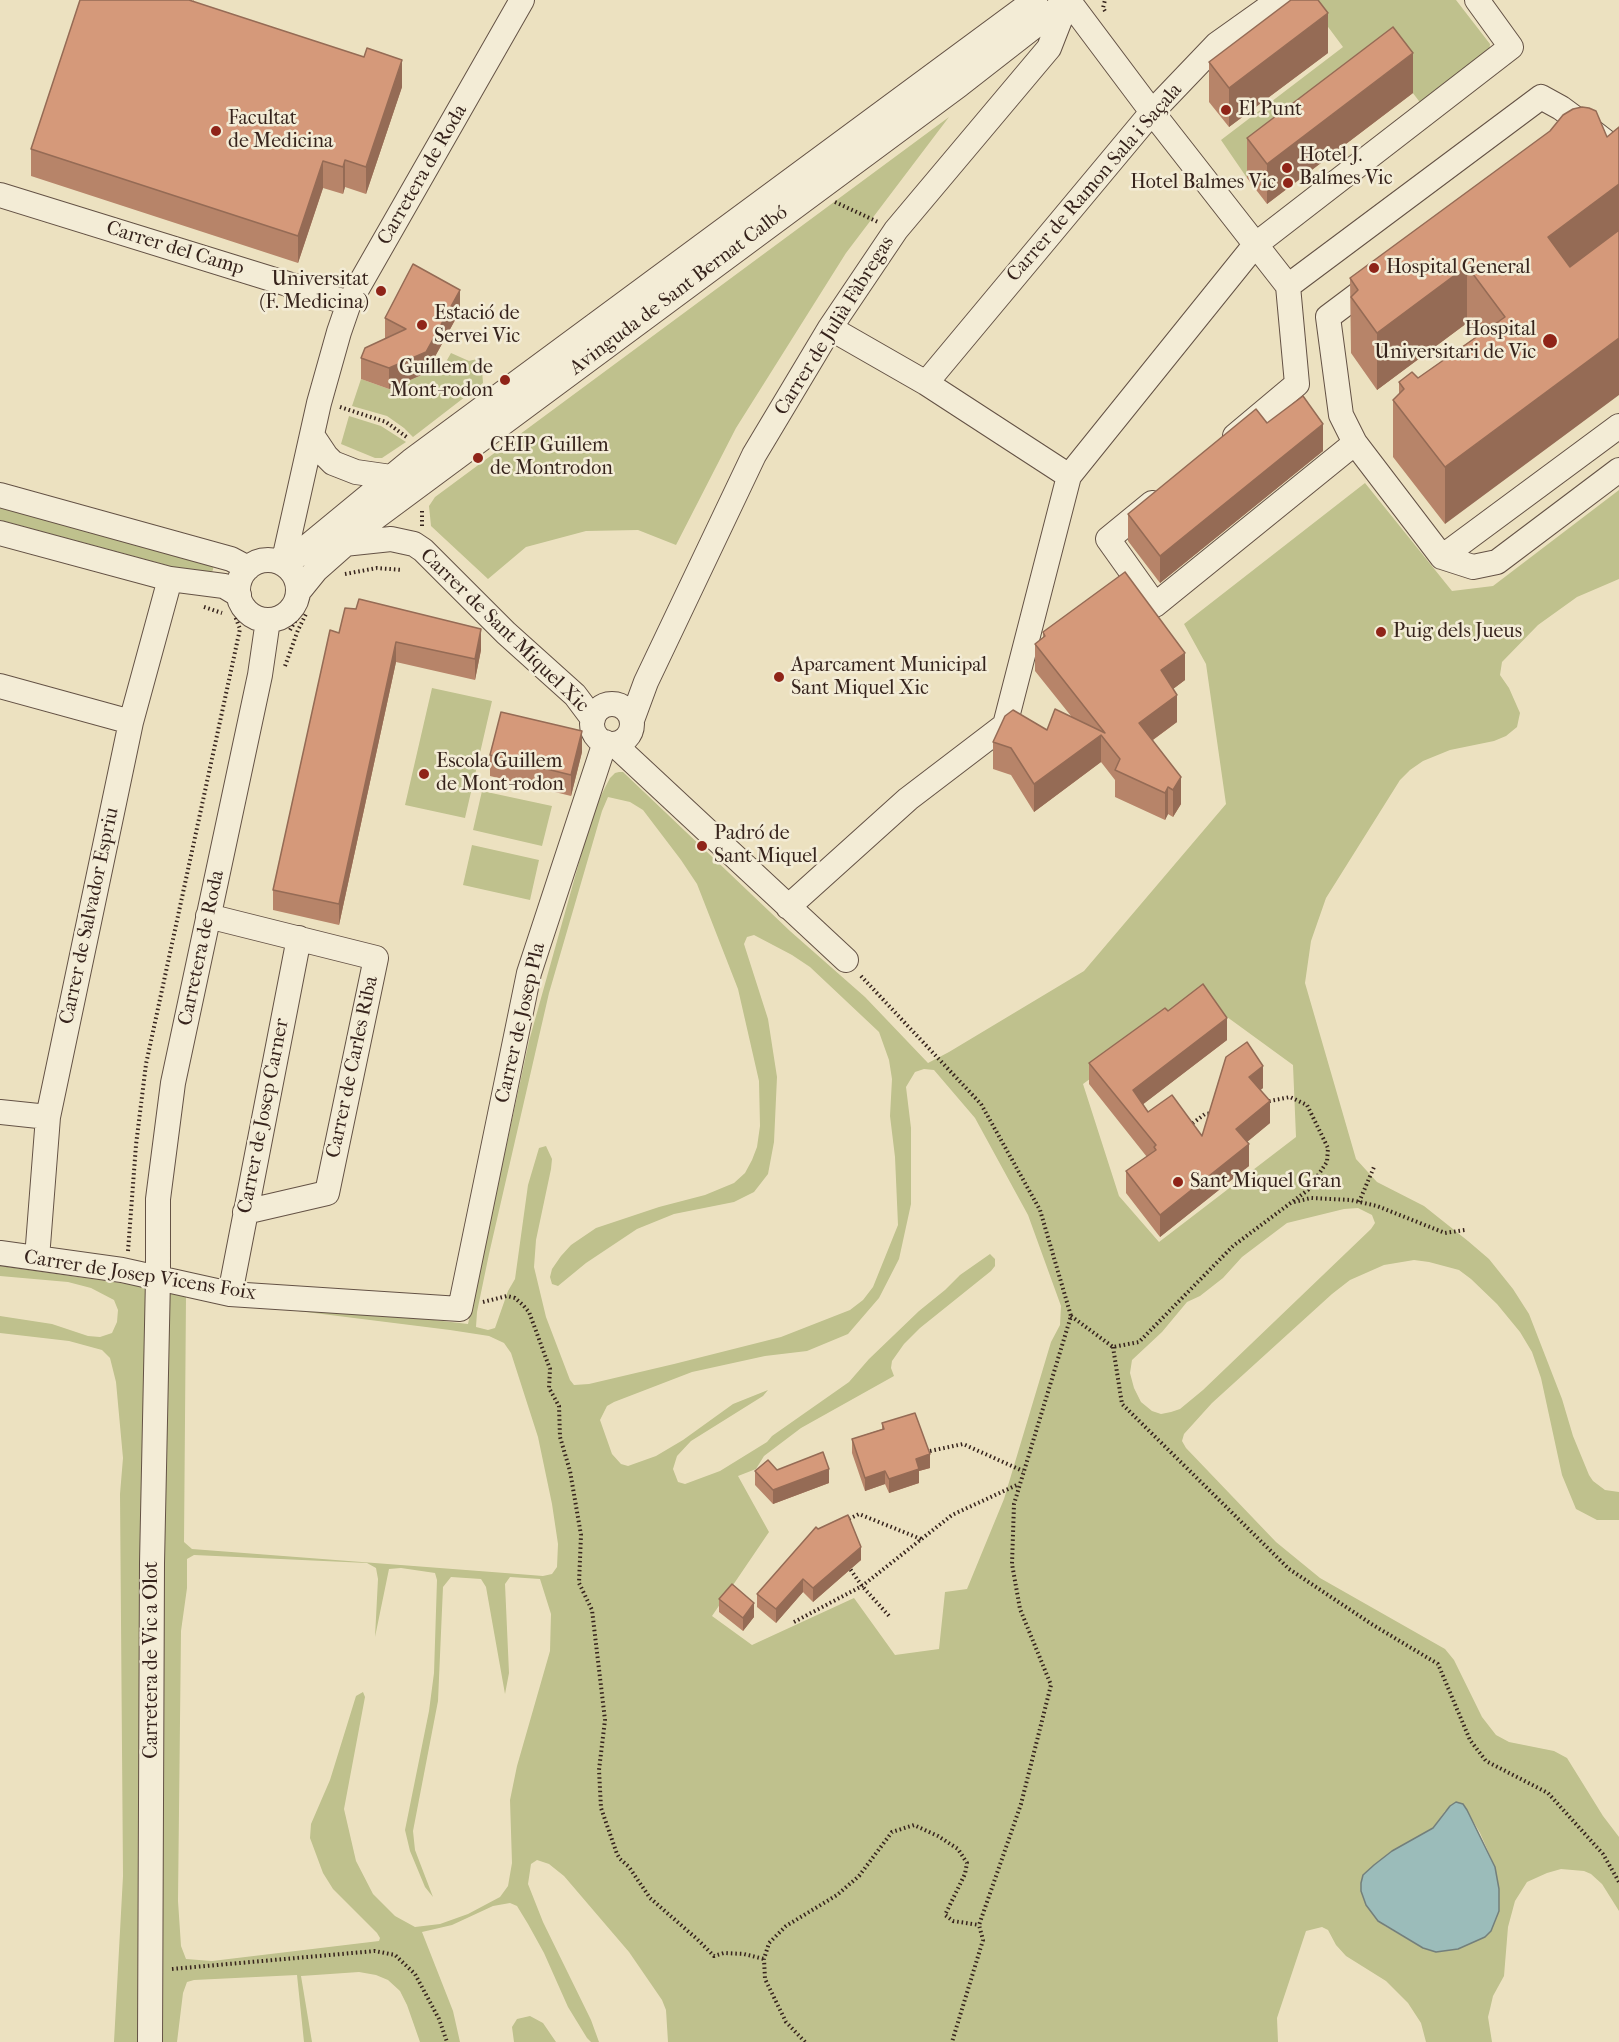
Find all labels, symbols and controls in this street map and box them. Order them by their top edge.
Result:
street label: Carrer de Ramon Sala i Saçala [1002,79,1188,287]
place label: El Punt [1238,98,1302,122]
street label: Carretera de Roda [373,101,473,249]
marker: El Punt [1219,103,1233,117]
place label: Facultat de Medicina [228,107,333,154]
marker: Facultat de Medicina [209,124,223,138]
place label: Hotel J. Balmes Vic [1299,144,1392,191]
marker: Hotel J. Balmes Vic [1280,161,1294,175]
place label: Hotel Balmes Vic [1130,171,1276,195]
marker: Hotel Balmes Vic [1281,176,1295,190]
street label: Avinguda de Sant Bernat Calbó [565,201,793,381]
street label: Carrer del Camp [103,217,247,281]
street label: Carrer de Julià Fàbregas [770,232,900,420]
place label: Hospital General [1386,256,1531,280]
marker: Hospital General [1367,261,1381,275]
place label: Universitat (F. Medicina) [259,268,369,315]
marker: Universitat (F. Medicina) [374,284,388,298]
place label: Estació de Servei Vic [434,302,520,349]
marker: Estació de Servei Vic [415,318,429,332]
place label: Hospital Universitari de Vic [1374,318,1536,365]
marker: Hospital Universitari de Vic [1541,332,1559,350]
place label: Guillem de Mont-rodon [390,356,493,403]
marker: Guillem de Mont-rodon [498,373,512,387]
place label: CEIP Guillem de Montrodon [490,434,613,481]
marker: CEIP Guillem de Montrodon [471,451,485,465]
street label: Carrer de Sant Miquel Xic [415,544,593,718]
place label: Puig dels Jueus [1393,620,1522,644]
marker: Puig dels Jueus [1374,625,1388,639]
place label: Aparcament Municipal Sant Miquel Xic [791,654,987,701]
marker: Aparcament Municipal Sant Miquel Xic [772,670,786,684]
place label: Escola Guillem de Mont-rodon [436,750,564,797]
marker: Escola Guillem de Mont-rodon [417,767,431,781]
street label: Carrer de Salvador Espriu [55,805,125,1027]
place label: Padró de Sant Miquel [714,822,817,869]
marker: Padró de Sant Miquel [695,839,709,853]
street label: Carretera de Roda [174,868,230,1028]
street label: Carrer de Josep Pla [491,940,551,1106]
street label: Carrer de Carles Riba [322,974,384,1160]
street label: Carrer de Josep Carner [233,1016,295,1216]
place label: Sant Miquel Gran [1190,1170,1341,1194]
marker: Sant Miquel Gran [1171,1175,1185,1189]
street label: Carrer de Josep Vicens Foix [22,1246,258,1306]
street label: Carretera de Vic a Olot [140,1561,164,1759]

